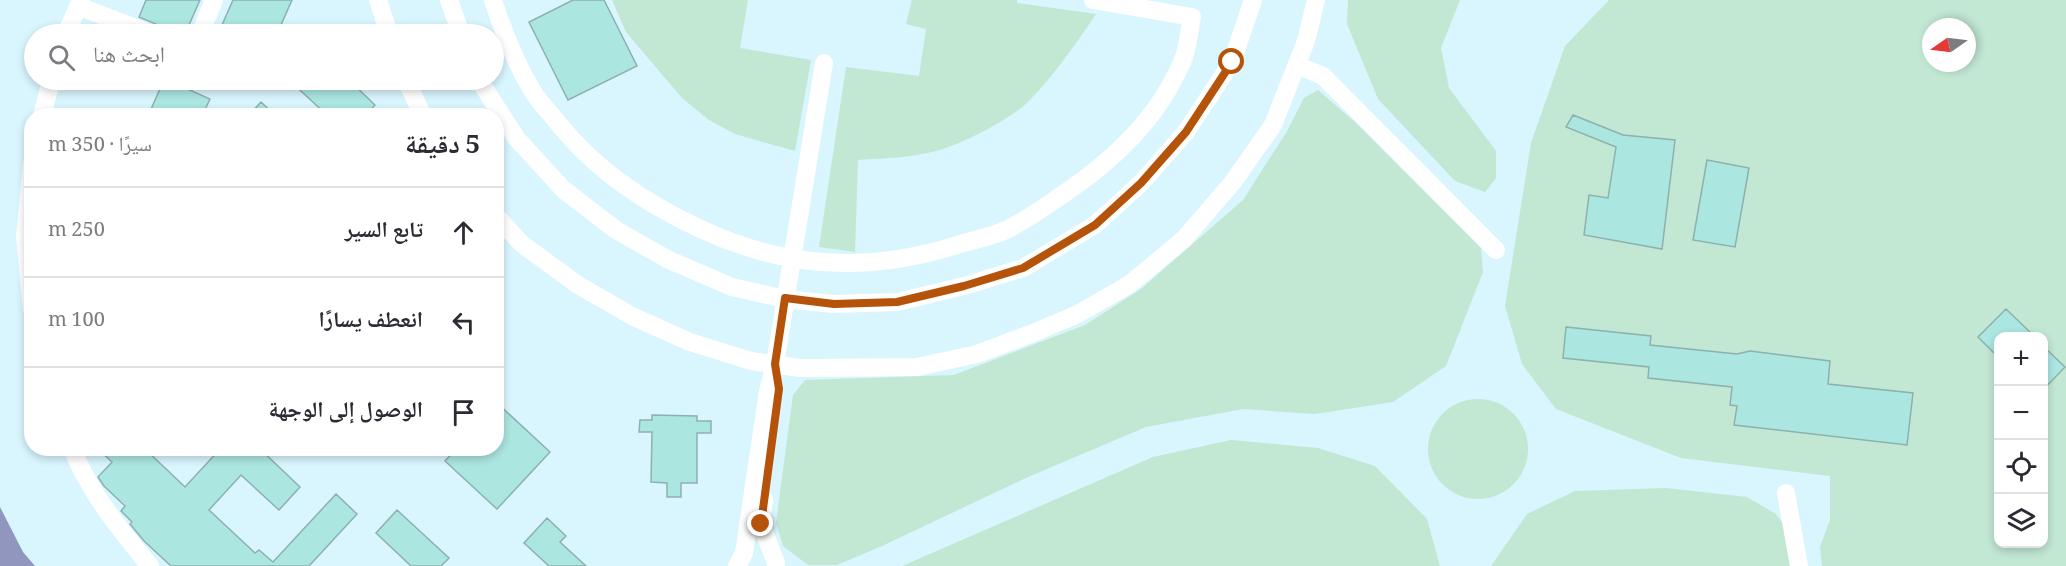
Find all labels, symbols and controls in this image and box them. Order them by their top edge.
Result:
north arrow [1922,18,1976,72]
search box [24,24,504,90]
text: ابحث هنا [93,38,165,76]
icon: search [45,41,78,74]
route start [1218,48,1244,74]
text: 5 دقيقة [405,125,480,169]
text: سيرًا · 350 m [48,130,152,164]
text: تابع السير [345,213,423,251]
text: 250 m [48,215,105,249]
icon: ahead [447,216,480,249]
text: انعطف يسارًا [318,303,423,341]
text: 100 m [48,305,105,339]
icon: left [447,306,480,339]
map controls [1994,332,2048,548]
button: + [1994,332,2048,386]
button: − [1994,386,2048,440]
text: الوصول إلى الوجهة [269,393,423,431]
icon: arrive [447,396,480,429]
button: locate [1994,440,2048,494]
button: layers [1994,494,2048,548]
route end [747,510,773,536]

